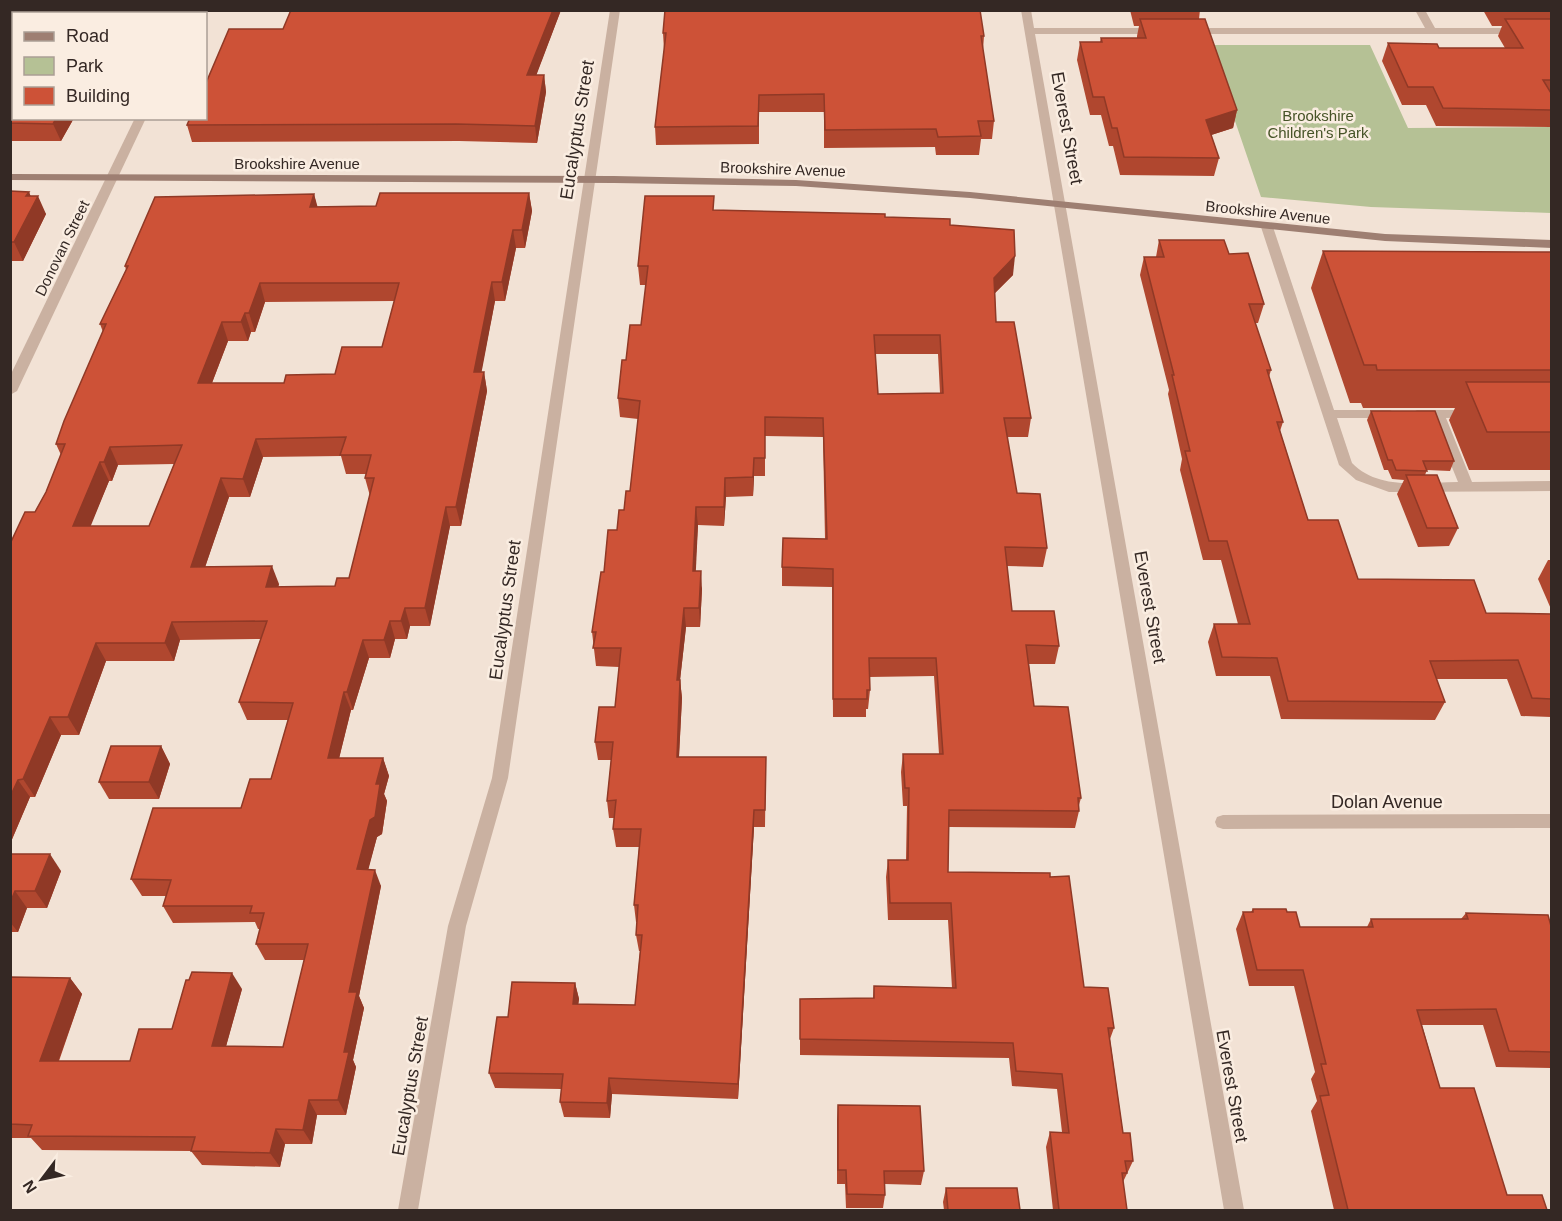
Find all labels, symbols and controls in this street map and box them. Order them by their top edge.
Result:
legend [12,12,207,120]
text: Road [66,26,109,46]
text: Park [66,56,104,76]
street label: Eucalyptus Street [556,59,598,201]
street label: Everest Street [1047,70,1087,186]
text: Building [66,86,130,106]
park label: Brookshire Children's Park [1267,107,1369,141]
street label: Brookshire Avenue [234,155,360,172]
street label: Brookshire Avenue [720,158,846,180]
street label: Donovan Street [32,197,93,299]
street label: Brookshire Avenue [1205,197,1331,227]
street label: Eucalyptus Street [485,539,525,681]
street label: Everest Street [1130,549,1170,665]
street label: Dolan Avenue [1331,792,1443,812]
street label: Eucalyptus Street [388,1015,432,1157]
street label: Everest Street [1212,1028,1252,1144]
north arrow [12,1149,72,1209]
text: N [19,1177,40,1196]

